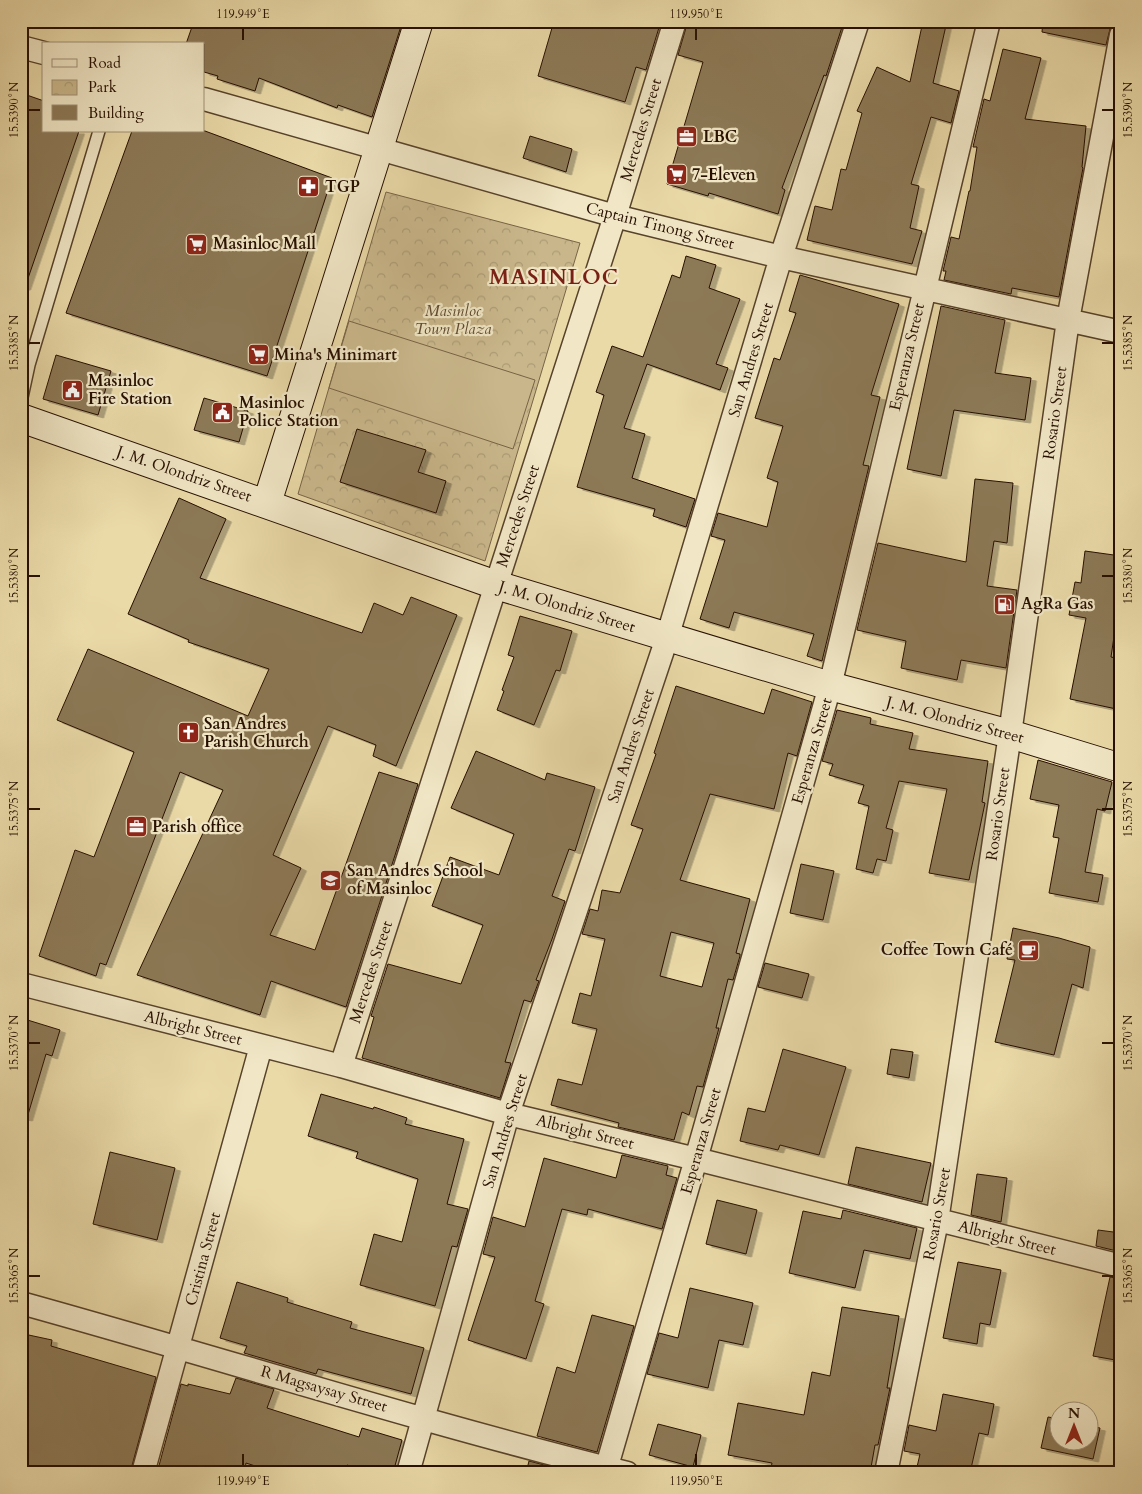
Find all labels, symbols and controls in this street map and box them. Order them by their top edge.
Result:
text: 119.949°E [216,6,270,22]
text: 119.950°E [669,6,723,22]
legend [42,42,205,132]
text: Road [88,53,121,73]
street label: Mercedes Street [615,76,667,184]
text: Park [88,77,117,97]
text: 15.5390°N [6,81,22,138]
text: 15.5390°N [1120,81,1136,138]
text: Building [88,103,144,123]
office icon: LBC [675,125,699,149]
place label: LBC [703,126,737,148]
supermarket icon: 7-Eleven [664,163,688,187]
place label: 7-Eleven [692,164,756,186]
pharmacy icon: TGP [297,175,321,199]
place label: TGP [325,176,360,198]
street label: Captain Tinong Street [583,197,737,255]
supermarket icon: Masinloc Mall [185,232,209,256]
place label: Masinloc Mall [213,233,316,255]
district label: MASINLOC [489,263,619,292]
park label: Masinloc Town Plaza [414,300,492,340]
street label: San Andres Street [723,300,779,420]
street label: Esperanza Street [884,301,930,413]
text: 15.5385°N [6,314,22,371]
text: 15.5385°N [1120,314,1136,371]
supermarket icon: Mina's Minimart [246,343,270,367]
place label: Mina's Minimart [274,344,397,366]
street label: Rosario Street [1038,365,1072,461]
place label: Masinloc Fire Station [88,370,173,410]
public building icon: Masinloc Fire Station [60,378,84,402]
place label: Masinloc Police Station [239,392,339,432]
public building icon: Masinloc Police Station [211,400,235,424]
street label: J. M. Olondriz Street [112,440,255,507]
street label: Mercedes Street [491,462,545,570]
text: 15.5380°N [6,547,22,604]
text: 15.5380°N [1120,547,1136,604]
street label: J. M. Olondriz Street [494,575,638,638]
fuel station icon: AgRa Gas [993,592,1017,616]
place label: AgRa Gas [1021,593,1094,615]
street label: San Andres Street [602,686,660,806]
street label: J. M. Olondriz Street [882,691,1026,749]
street label: Esperanza Street [786,695,838,807]
place label: San Andres Parish Church [204,713,309,753]
church icon: San Andres Parish Church [176,721,200,745]
street label: Rosario Street [981,766,1015,862]
text: 15.5375°N [6,780,22,837]
text: 15.5375°N [1120,780,1136,837]
office icon: Parish office [124,815,148,839]
place label: Parish office [152,816,242,838]
place label: San Andres School of Masinloc [347,860,483,900]
school or university icon: San Andres School of Masinloc [319,868,343,892]
street label: Mercedes Street [344,918,398,1026]
cafe icon: Coffee Town Café [1017,938,1041,962]
place label: Coffee Town Café [881,939,1013,961]
street label: Albright Street [142,1005,244,1051]
text: 15.5370°N [6,1014,22,1071]
text: 15.5370°N [1120,1014,1136,1071]
street label: San Andres Street [477,1071,533,1191]
street label: Esperanza Street [675,1085,727,1197]
street label: Albright Street [534,1109,636,1155]
street label: Rosario Street [918,1166,956,1262]
street label: Cristina Street [180,1210,226,1308]
street label: Albright Street [956,1215,1058,1261]
text: 15.5365°N [6,1247,22,1304]
text: 15.5365°N [1120,1247,1136,1304]
street label: R Magsaysay Street [258,1360,390,1418]
north arrow [1050,1402,1100,1452]
text: N [1068,1404,1080,1423]
text: 119.949°E [216,1473,270,1489]
text: 119.950°E [669,1473,723,1489]

